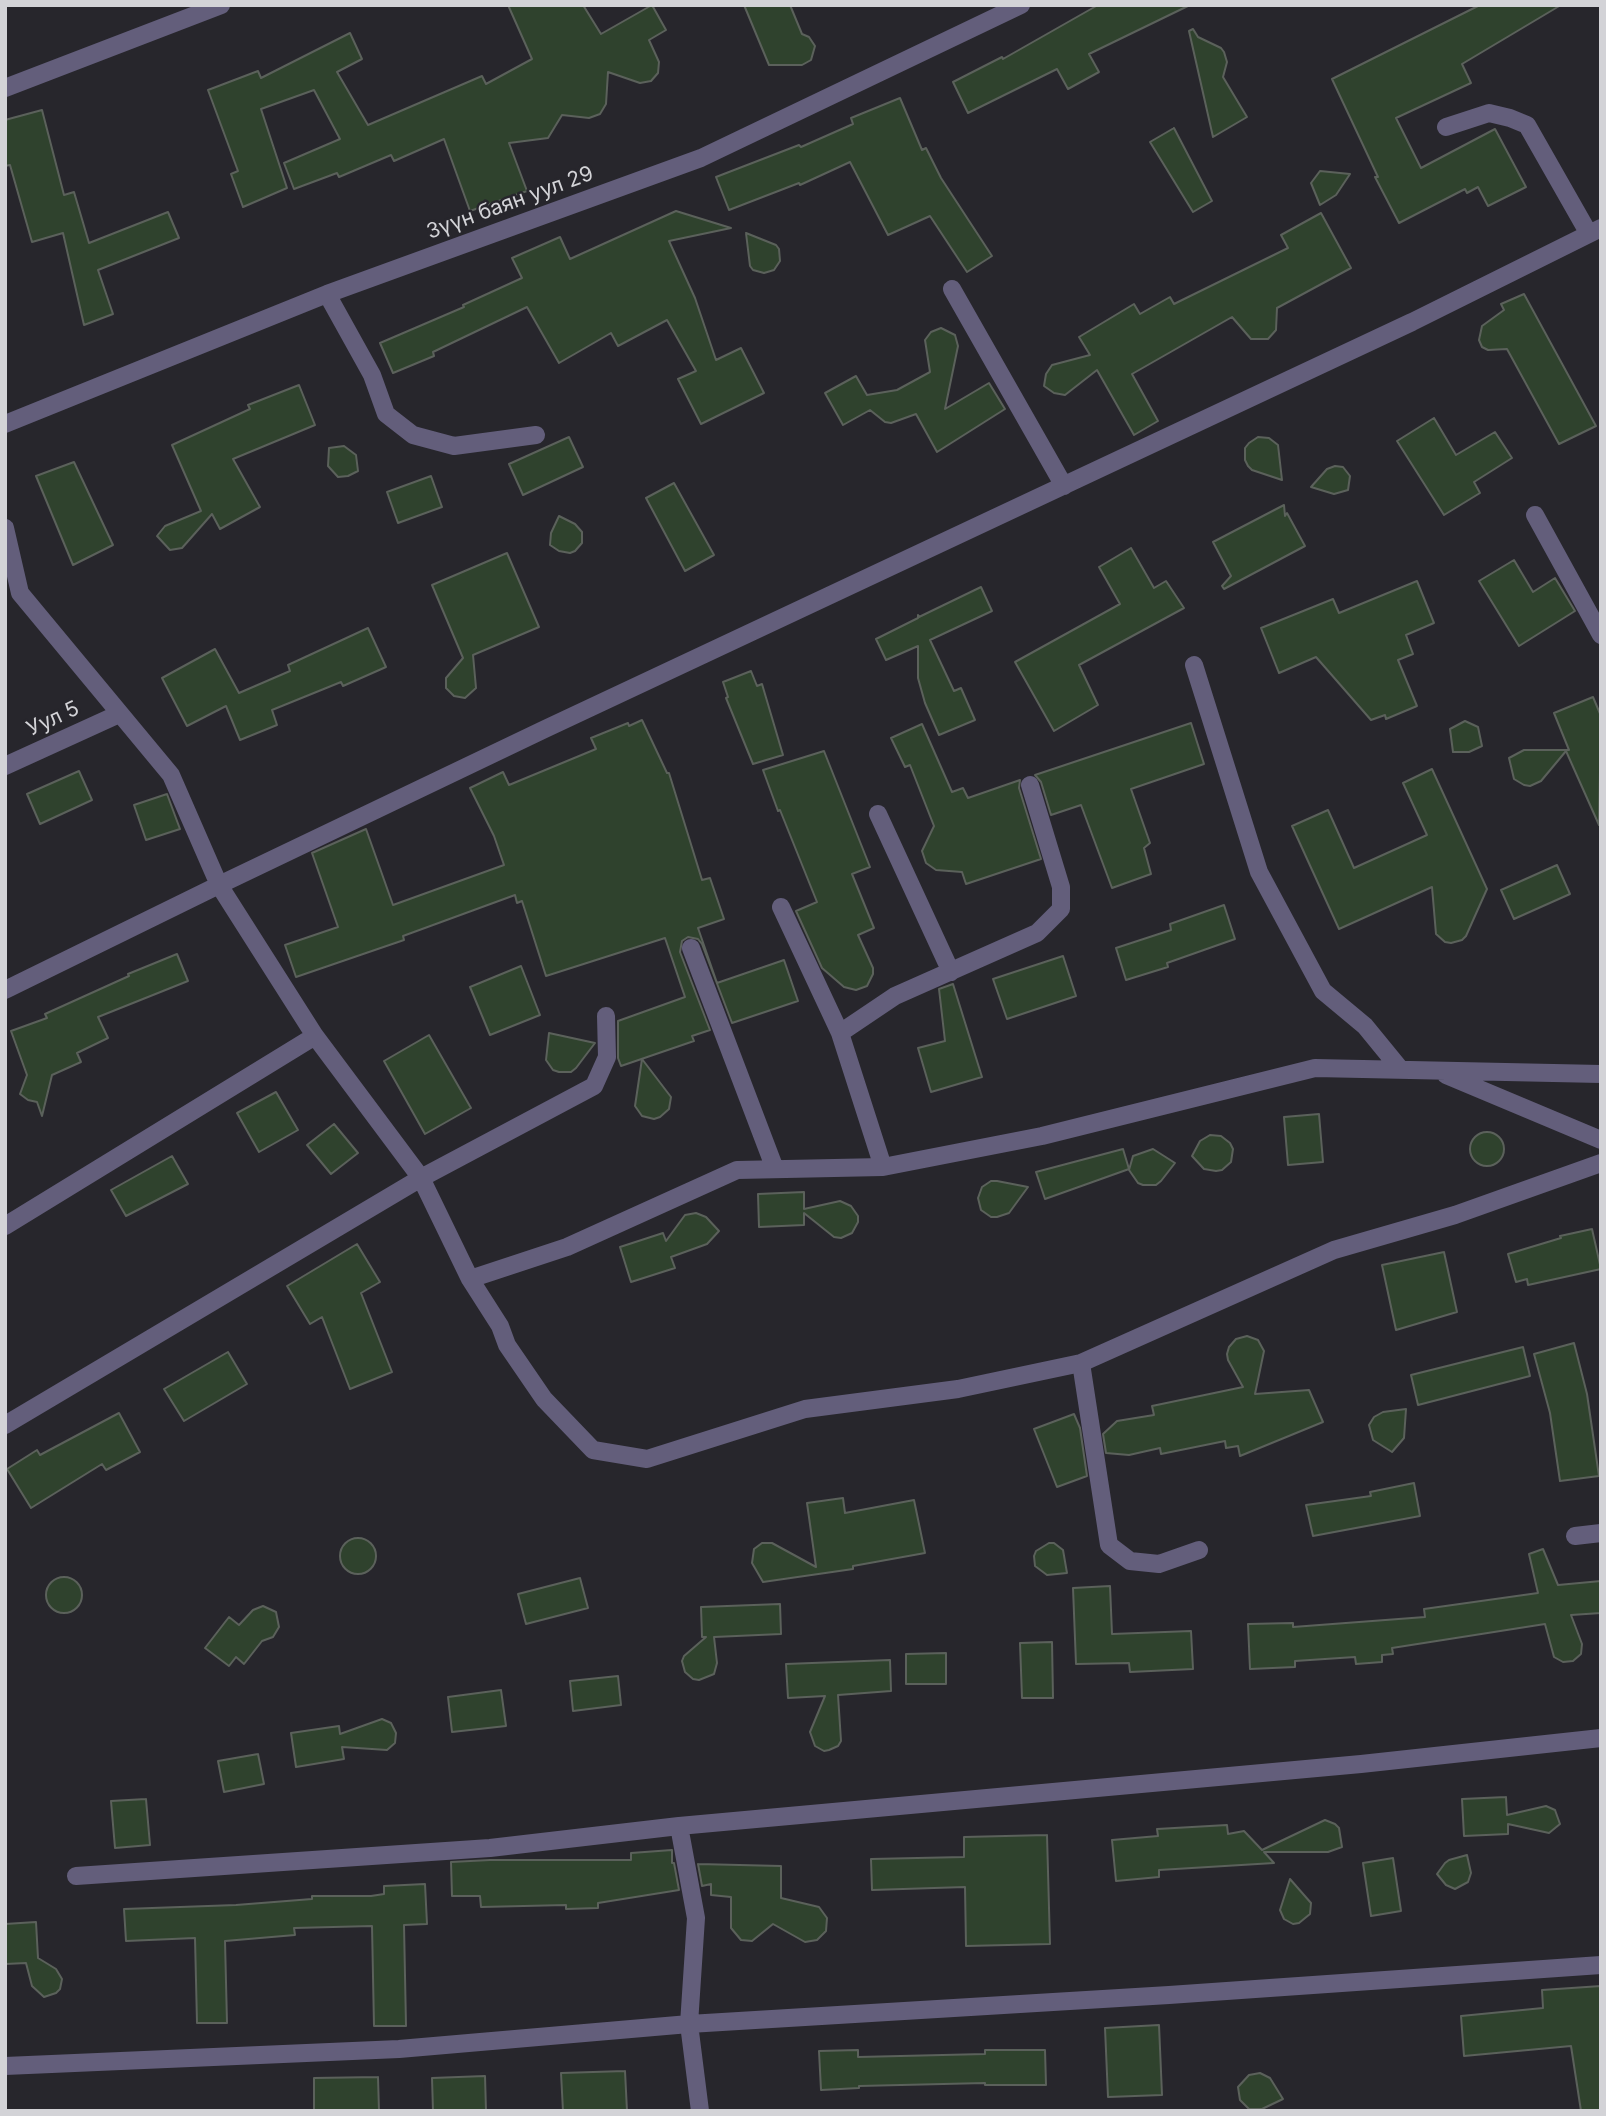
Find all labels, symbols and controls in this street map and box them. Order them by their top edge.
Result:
street label: Зүүн баян уул 29 [423,161,597,245]
street label: Уул 5 [23,696,83,742]

